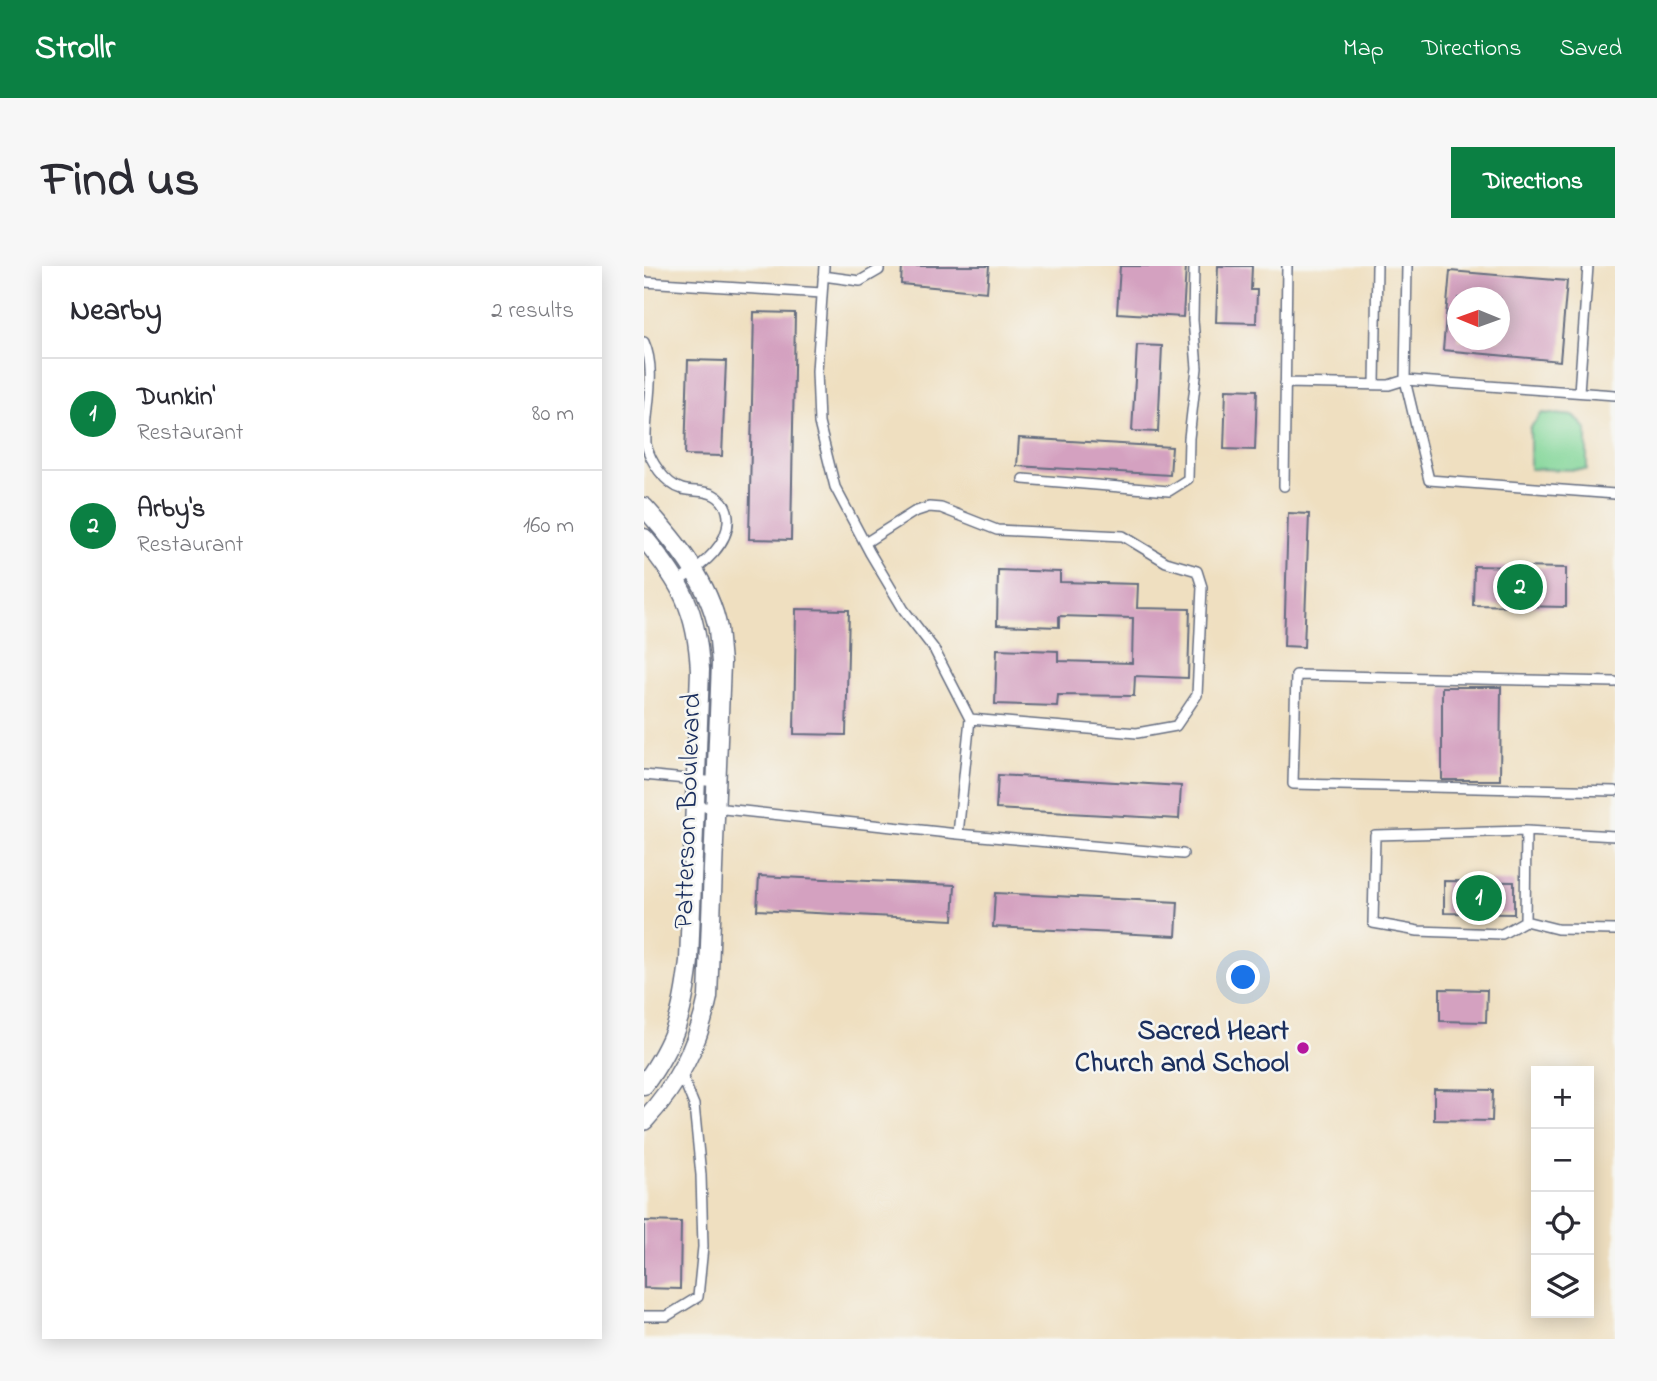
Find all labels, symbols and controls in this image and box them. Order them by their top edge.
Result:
text: Strollr [35,25,115,73]
text: Map [1343,32,1384,67]
text: Directions [1422,32,1521,67]
text: Saved [1559,32,1622,67]
text: Find us [42,146,199,218]
button: Directions [1451,147,1615,218]
north arrow [1447,287,1510,350]
text: Nearby [70,290,162,334]
text: 2 results [491,295,574,328]
text: Dunkin' [137,379,215,417]
text: 1 [89,398,97,431]
text: 80 m [532,398,574,431]
text: Restaurant [137,417,244,450]
text: Arby's [137,491,205,529]
text: 2 [87,510,99,543]
text: 160 m [523,510,574,543]
text: Restaurant [137,529,244,562]
pin: 2 [1497,561,1543,613]
street label: Patterson Boulevard [664,692,714,930]
pin: 1 [1456,872,1502,924]
your location [1226,960,1260,994]
place label: Sacred Heart Church and School [1075,1012,1290,1085]
marker: Sacred Heart Church and School [1295,1040,1311,1056]
map controls [1531,1066,1594,1318]
button: + [1531,1066,1594,1129]
button: − [1531,1129,1594,1192]
button: locate [1531,1192,1594,1255]
button: layers [1531,1255,1594,1318]

